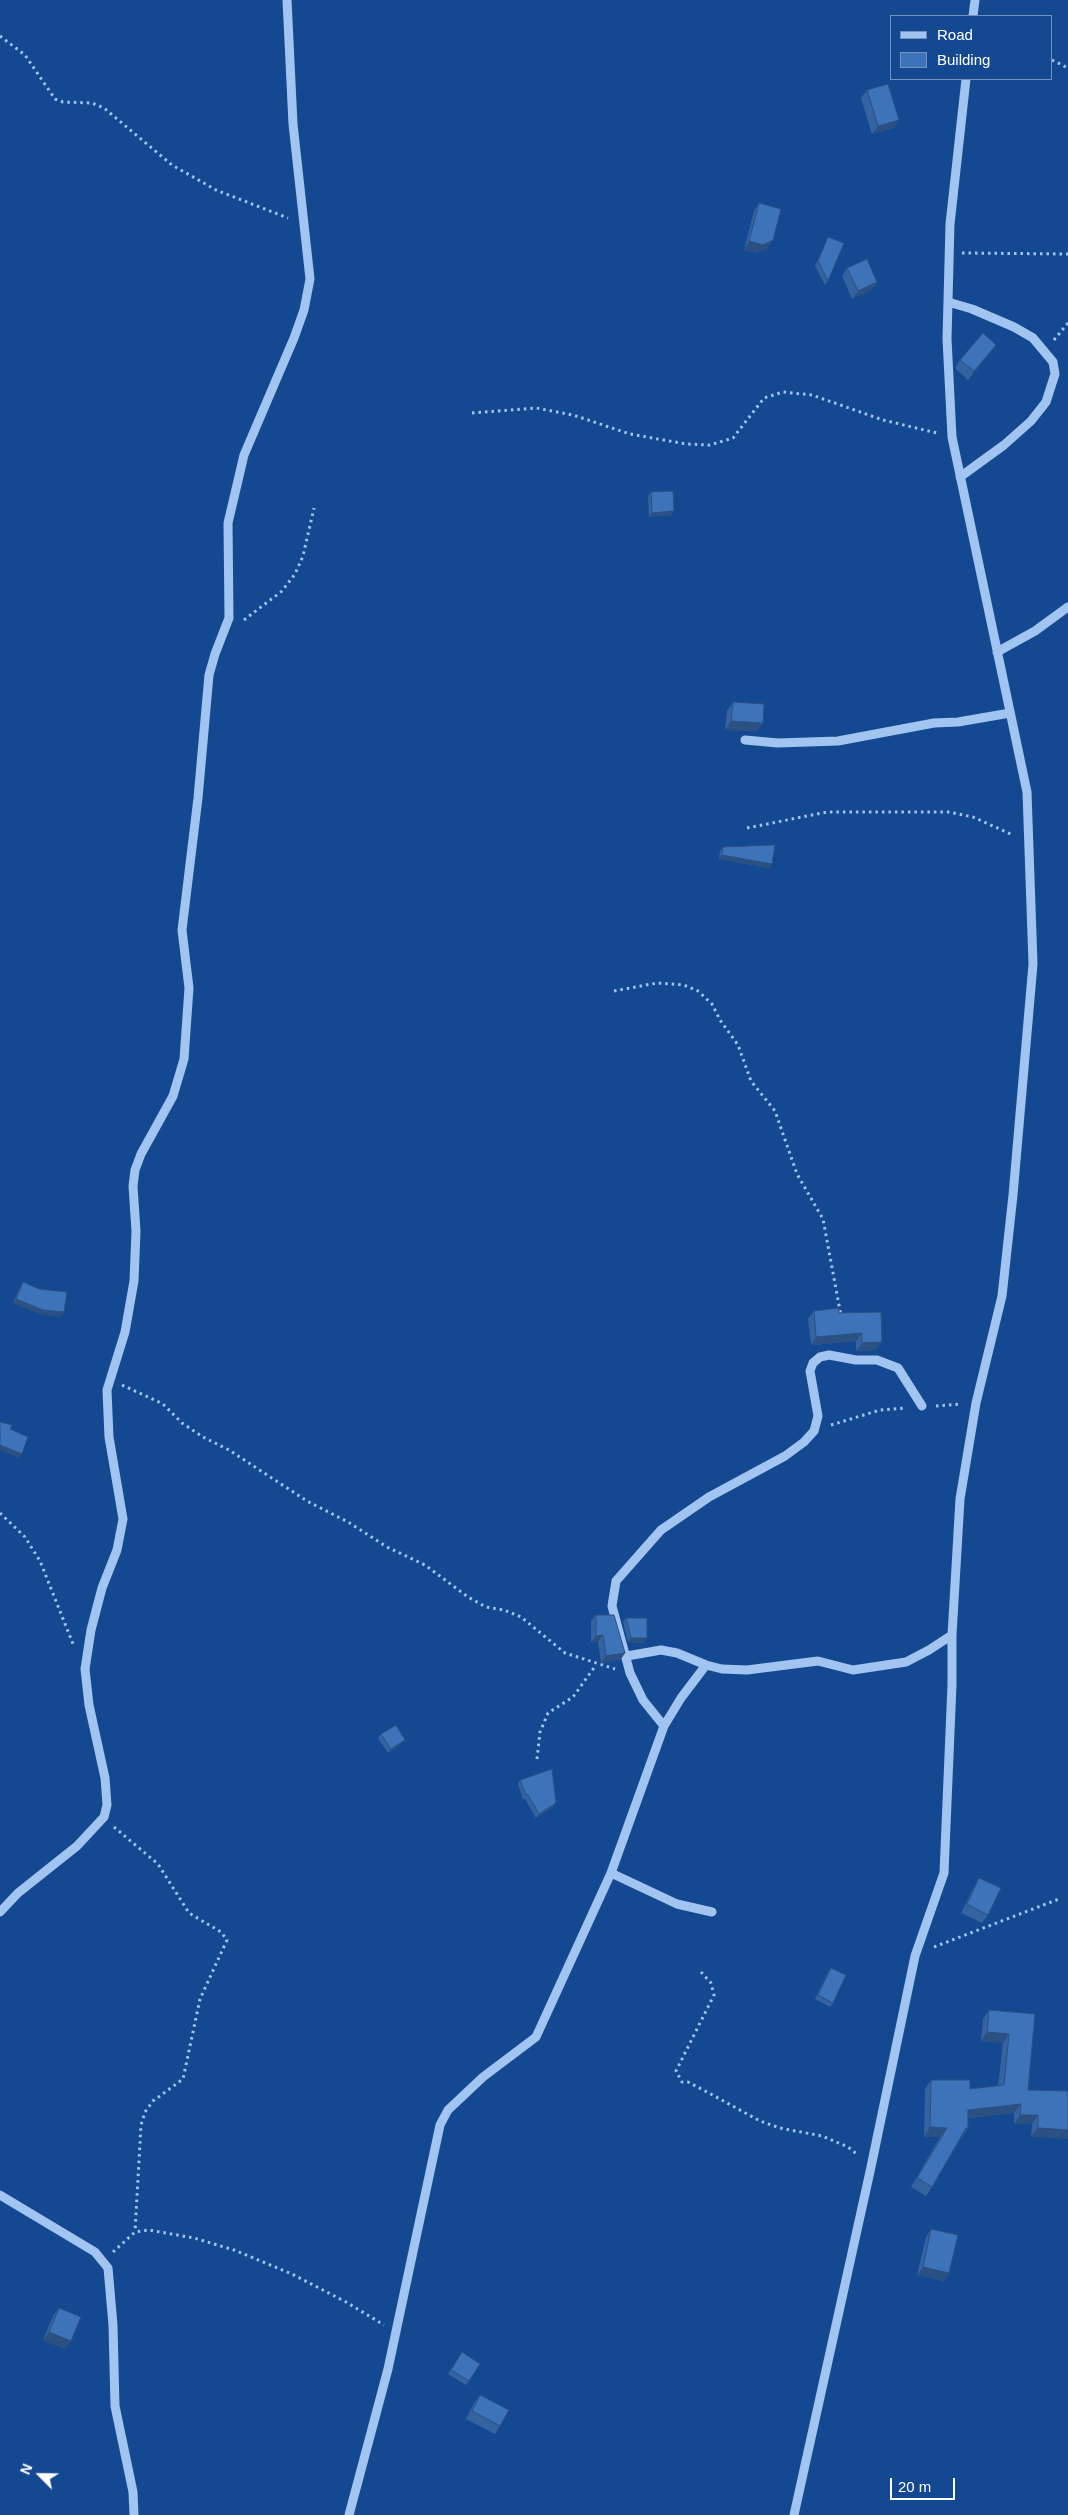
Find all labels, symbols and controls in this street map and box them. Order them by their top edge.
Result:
legend [890,15,1053,80]
text: Road [937,26,973,43]
text: Building [937,51,990,68]
north arrow [15,2450,65,2500]
text: N [17,2461,36,2477]
scale bar [893,2468,958,2500]
text: 20 m [898,2478,931,2495]

